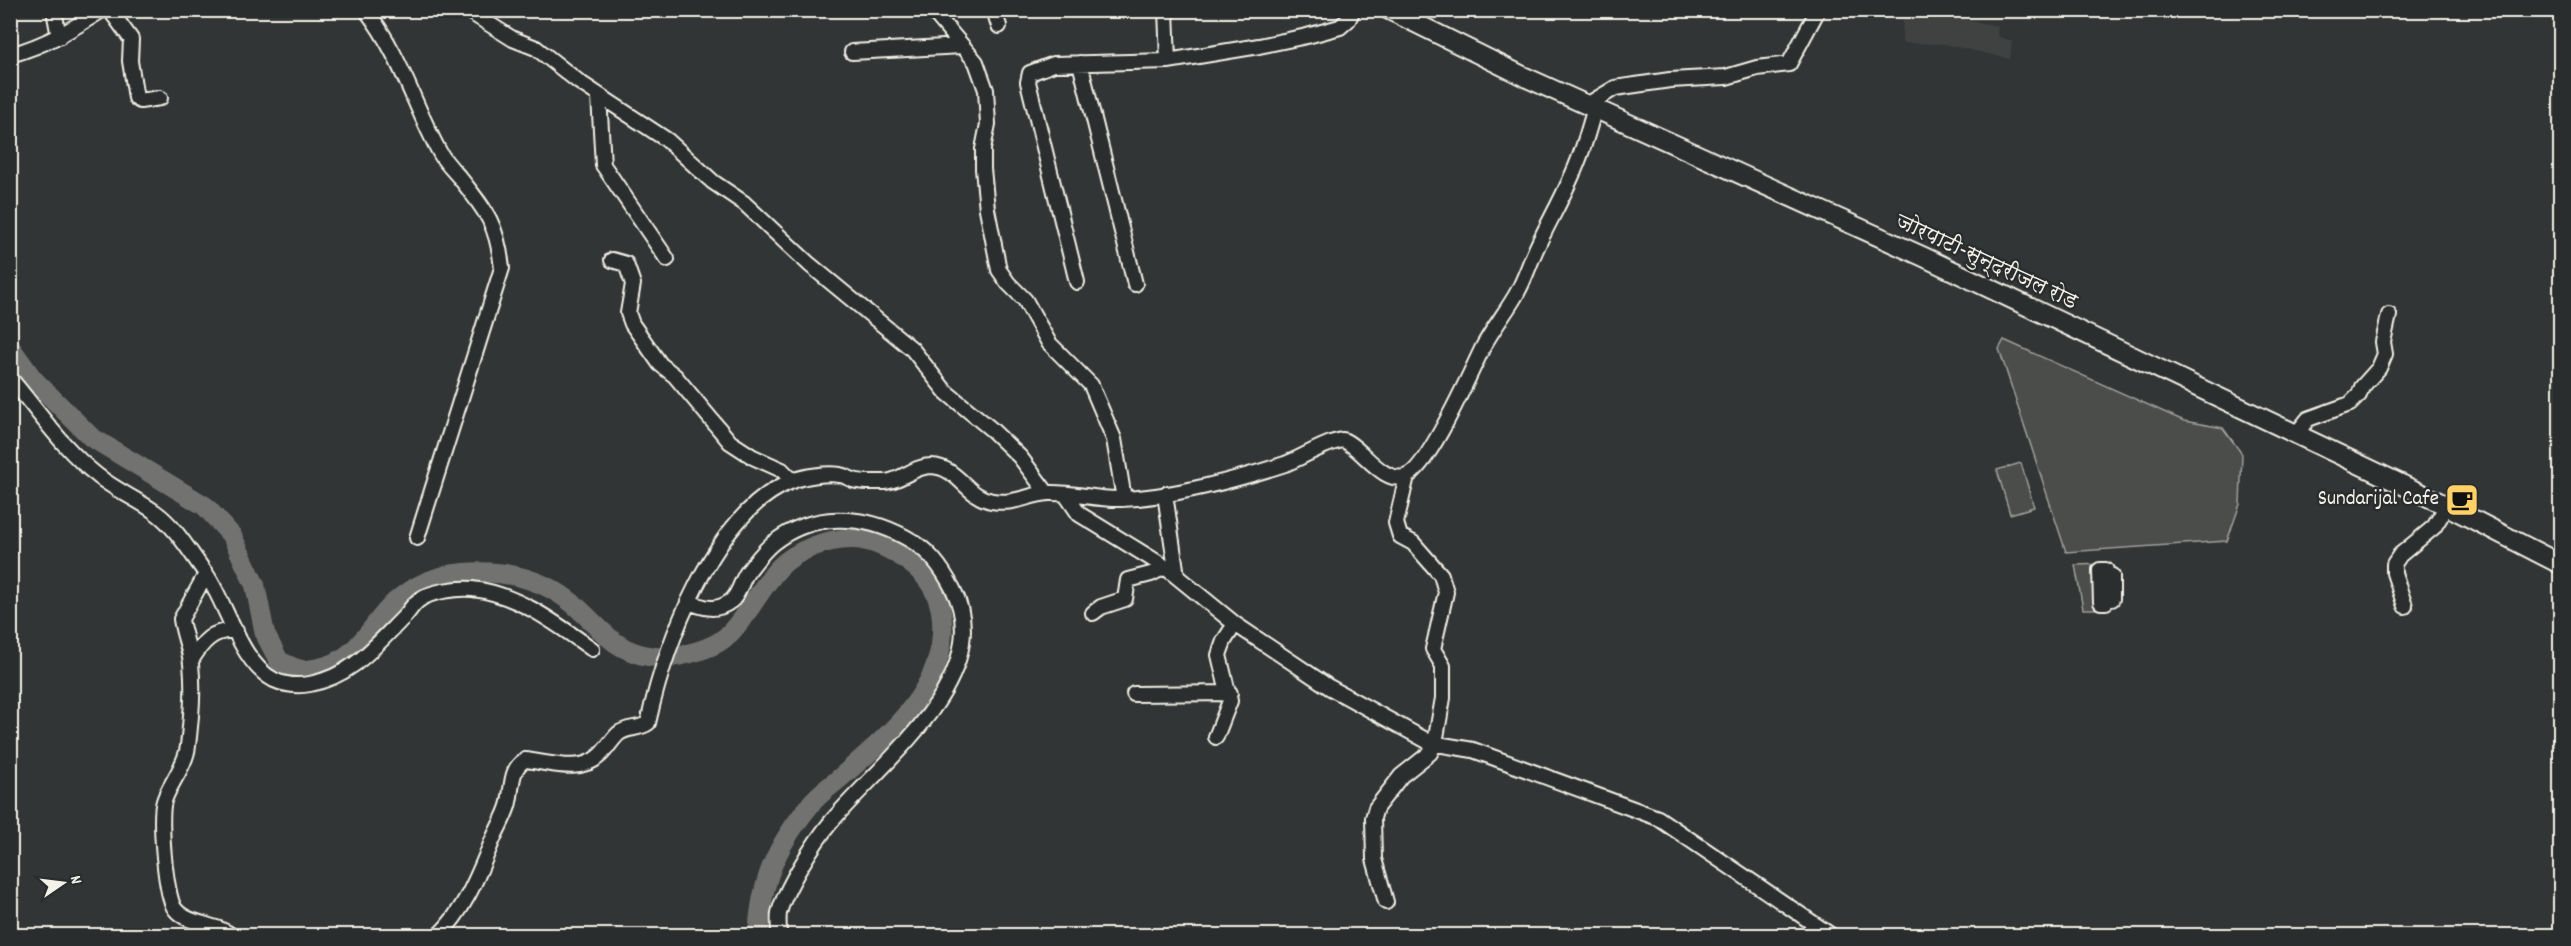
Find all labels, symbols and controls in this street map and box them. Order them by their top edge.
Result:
street label: जोरपाटी-सुन्दरीजल रोड [1889,207,2082,318]
cafe icon: Sundarijal Cafe [2444,482,2480,518]
place label: Sundarijal Cafe [2318,485,2439,515]
north arrow [33,853,93,913]
text: N [63,873,87,887]

